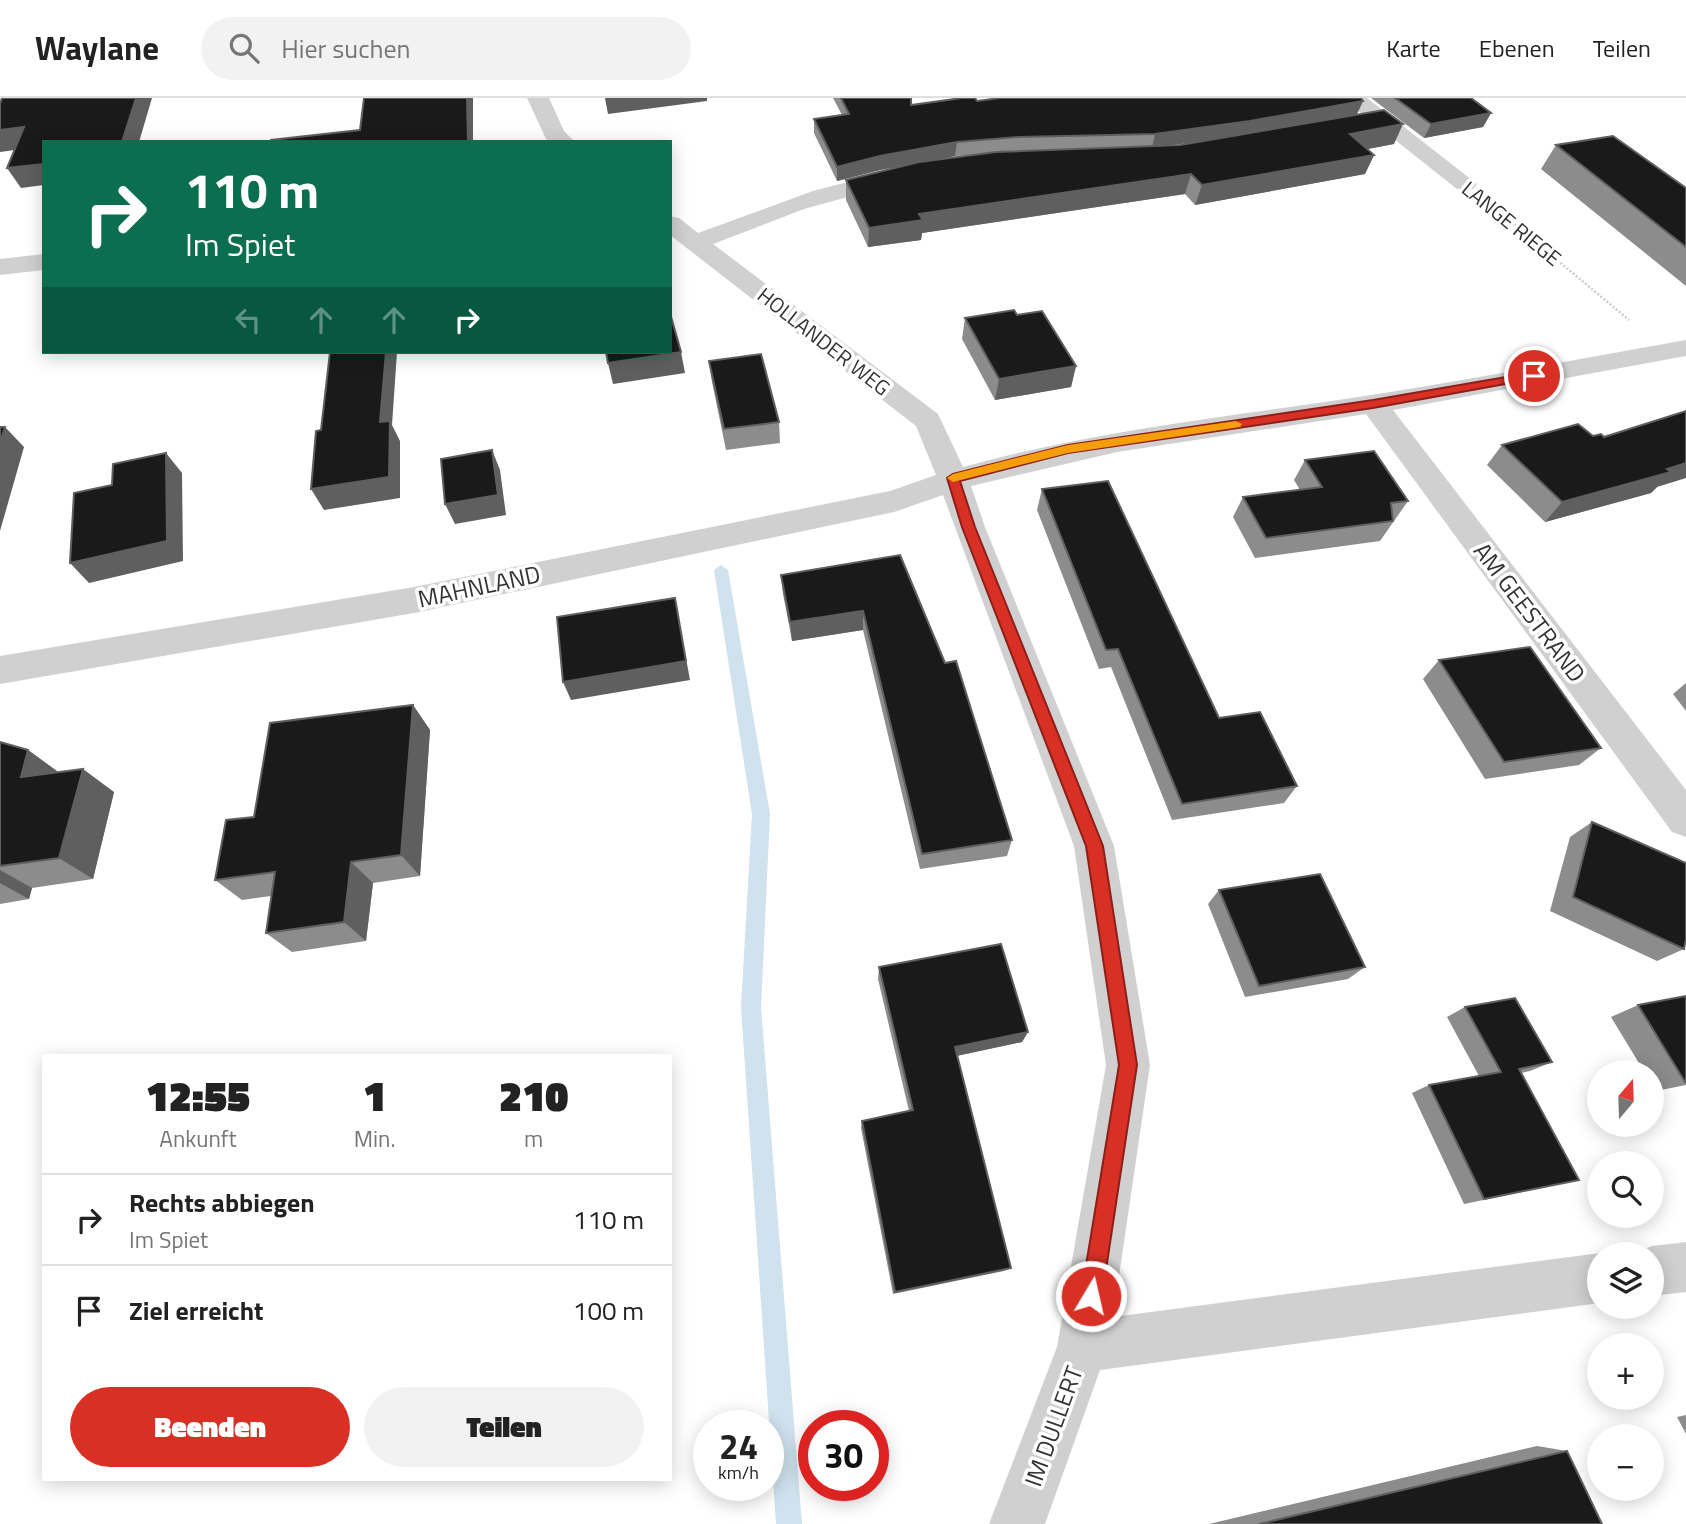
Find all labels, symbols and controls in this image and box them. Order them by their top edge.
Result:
search box [201,17,691,80]
text: Waylane [35,23,159,73]
icon: search [225,29,263,67]
text: Hier suchen [281,29,411,68]
text: Karte [1386,30,1441,66]
text: Ebenen [1479,30,1555,66]
text: Teilen [1593,30,1651,66]
text: 110 m [185,152,319,227]
icon: right [70,168,161,259]
street label: LANGE RIEGE [1455,173,1569,273]
text: Im Spiet [185,220,295,268]
street label: HOLLANDER WEG [751,279,897,403]
icon: left [229,301,267,339]
icon: ahead [302,301,340,339]
icon: ahead [375,301,413,339]
icon: right [448,301,486,339]
pin [1504,346,1564,406]
icon: arrive [1515,357,1553,395]
street label: AM GEESTRAND [1465,534,1595,690]
street label: MAHNLAND [414,555,544,617]
north arrow [1587,1060,1664,1138]
map controls [1587,1060,1664,1501]
text: 12:55 [146,1063,250,1127]
text: 1 [363,1063,386,1127]
text: 210 [499,1063,568,1127]
text: Ankunft [159,1121,237,1156]
text: Min. [354,1121,395,1156]
text: m [524,1121,543,1156]
button: search [1587,1151,1664,1228]
text: Rechts abbiegen [129,1183,315,1222]
text: 110 m [573,1200,644,1239]
icon: right [70,1201,108,1239]
text: Im Spiet [129,1222,208,1257]
button: layers [1587,1242,1664,1319]
position arrow [1054,1259,1128,1333]
text: Ziel erreicht [129,1291,264,1330]
text: 100 m [573,1291,644,1330]
icon: arrive [70,1292,108,1330]
button: + [1587,1333,1664,1410]
street label: IM DULLERT [1015,1360,1092,1491]
button: Beenden [70,1387,350,1467]
button: Teilen [364,1387,644,1467]
speed limit sign: 30 [798,1410,889,1501]
text: 24 [719,1419,758,1473]
button: − [1587,1424,1664,1501]
text: km/h [718,1459,759,1486]

